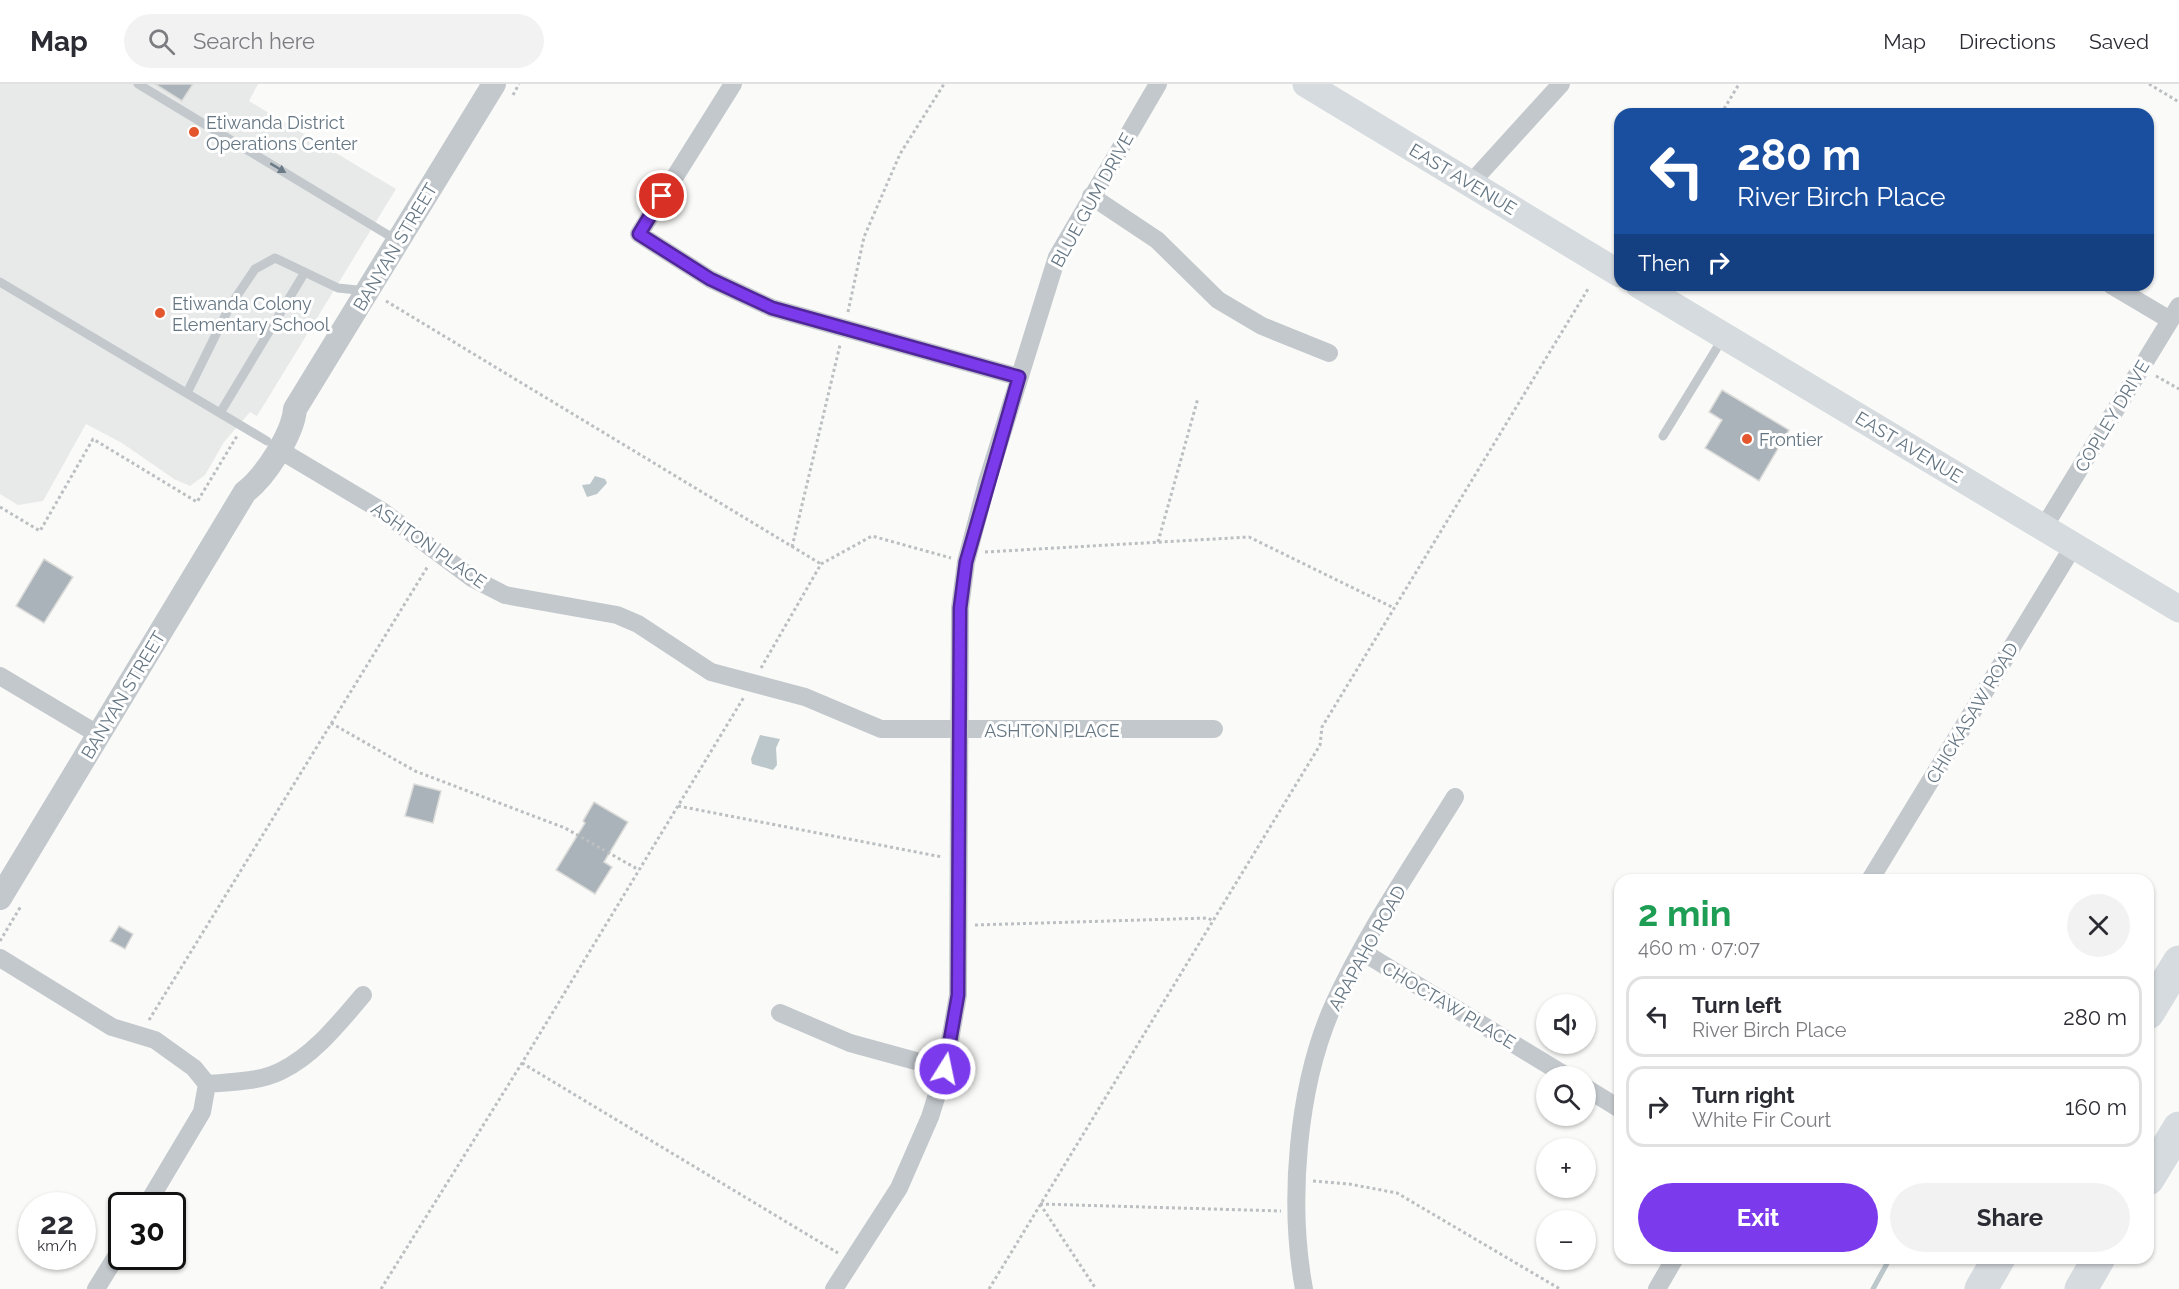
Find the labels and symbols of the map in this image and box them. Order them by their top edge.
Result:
place label: Etiwanda District Operations Center [206,112,358,154]
marker: Etiwanda District Operations Center [187,125,201,139]
street label: BLUE GUM DRIVE [1046,129,1138,271]
street label: EAST AVENUE [1406,139,1520,219]
one-way arrow [270,163,286,174]
pin [636,170,687,221]
street label: BANYAN STREET [349,179,441,315]
place label: Etiwanda Colony Elementary School [172,293,330,335]
marker: Etiwanda Colony Elementary School [153,306,167,320]
street label: COPLEY DRIVE [2070,356,2154,476]
street label: EAST AVENUE [1852,407,1966,487]
place label: Frontier [1759,429,1824,450]
marker: Frontier [1740,432,1754,446]
street label: ASHTON PLACE [368,498,491,592]
street label: BANYAN STREET [77,627,169,763]
street label: CHICKASAW ROAD [1922,639,2022,787]
street label: ASHTON PLACE [984,720,1120,741]
street label: ARAPAHO ROAD [1324,882,1410,1014]
street label: CHOCTAW PLACE [1379,957,1519,1053]
position arrow [913,1037,977,1101]
speed limit sign: 30 [108,1192,186,1270]

